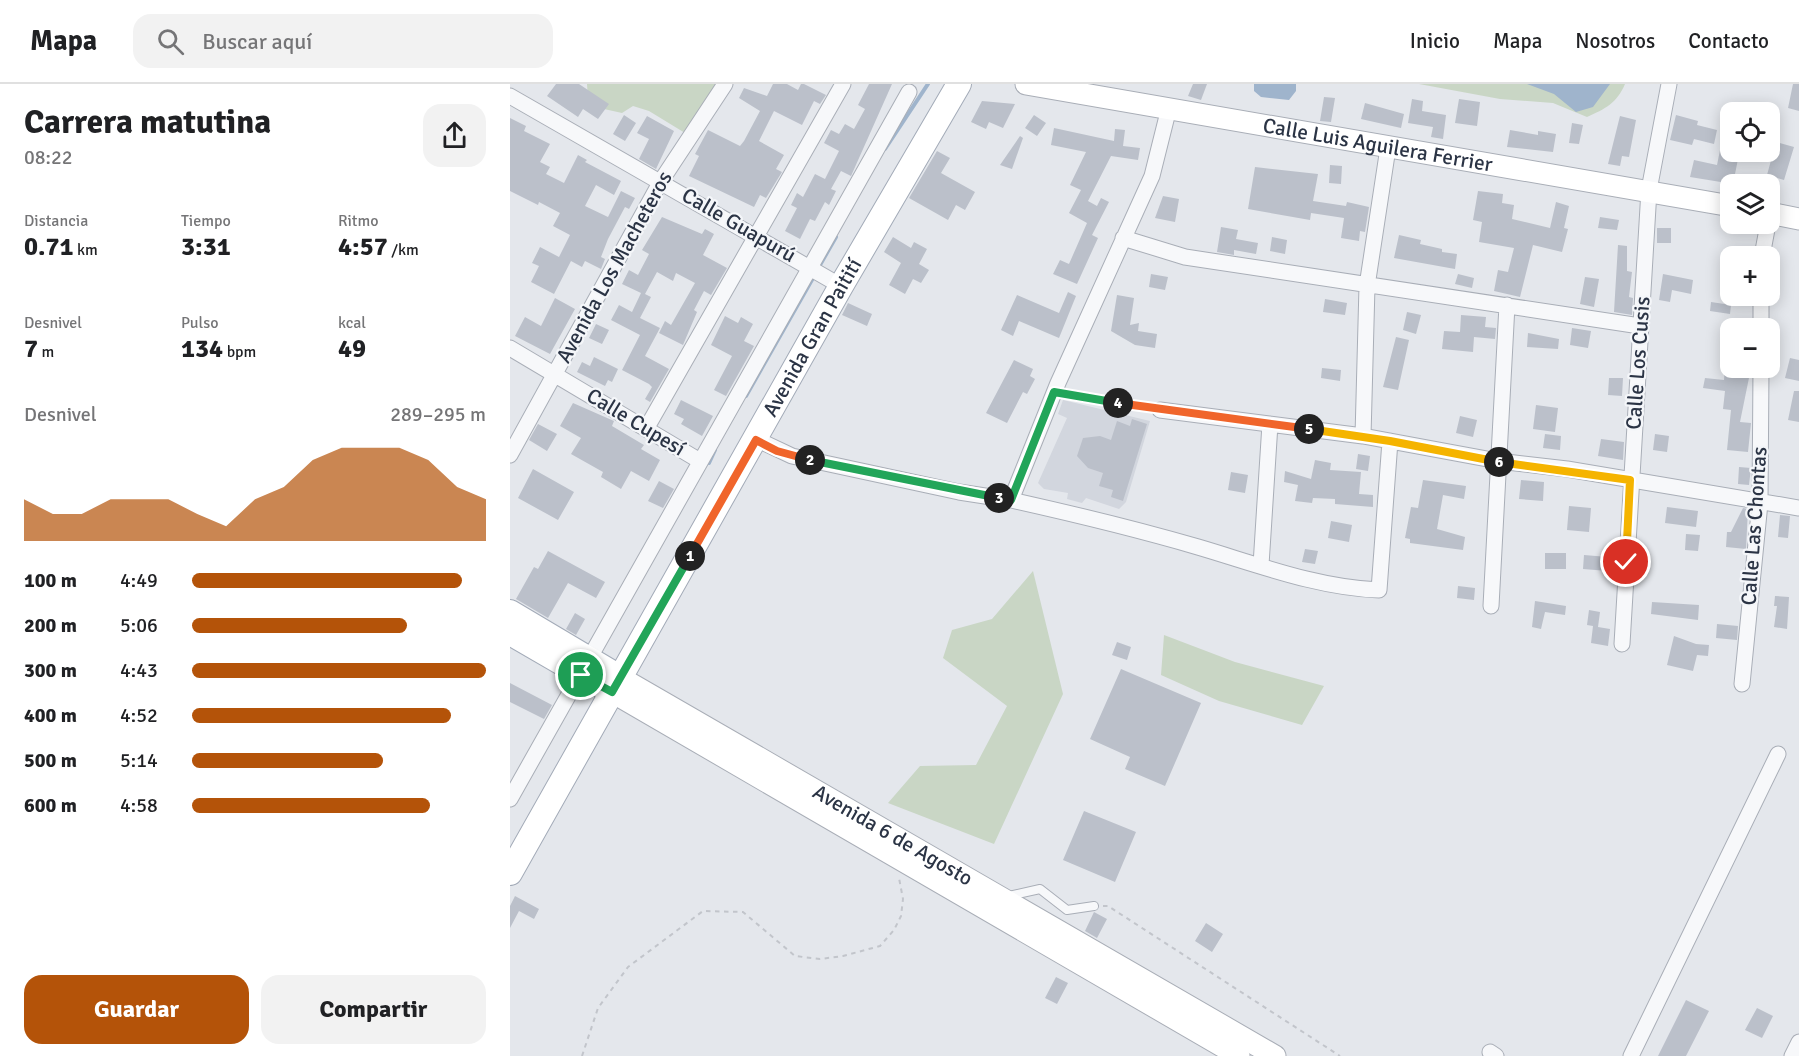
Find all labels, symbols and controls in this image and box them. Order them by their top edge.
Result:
search box [133,14,553,68]
text: Mapa [30,24,97,58]
icon: search [154,25,187,58]
text: Buscar aquí [202,28,312,55]
text: Inicio [1410,28,1460,54]
text: Mapa [1493,28,1542,54]
text: Nosotros [1575,28,1655,54]
text: Contacto [1688,28,1769,54]
text: Carrera matutina [24,102,271,143]
map controls [1720,102,1780,378]
button: locate [1720,102,1780,162]
button: share [423,104,486,167]
street label: Calle Luis Aguilera Ferrier [1261,112,1495,178]
text: 08:22 [24,145,73,170]
street label: Avenida Los Macheteros [550,166,678,368]
button: layers [1720,174,1780,234]
street label: Calle Guapurú [677,182,801,268]
text: Distancia [24,211,88,231]
text: Tiempo [181,211,231,231]
text: Ritmo [338,211,379,231]
text: 0.71 [24,231,74,263]
text: 3:31 [181,231,231,263]
text: 4:57 [338,231,388,263]
text: km [74,240,98,260]
text: /km [388,240,419,260]
button: + [1720,246,1780,306]
street label: Avenida Gran Paitití [757,253,868,421]
street label: Calle Los Cusis [1620,295,1656,431]
text: Desnivel [24,313,82,333]
text: Pulso [181,313,219,333]
text: kcal [338,313,366,333]
button: − [1720,318,1780,378]
text: 7 [24,333,38,365]
text: 134 [181,333,223,365]
text: 49 [338,333,366,365]
text: m [38,342,54,362]
text: bpm [223,342,256,362]
street label: Calle Cupesí [582,382,690,462]
pin: 4 [1103,388,1133,418]
text: 4 [1114,393,1122,413]
text: Desnivel [24,402,97,427]
text: 289–295 m [390,402,486,427]
pin: 5 [1294,414,1324,444]
text: 5 [1305,419,1313,439]
pin: 2 [795,445,825,475]
street label: Calle Las Chontas [1735,446,1773,606]
pin: 6 [1484,447,1514,477]
text: 2 [806,450,814,470]
text: 6 [1495,452,1503,472]
pin: 3 [984,483,1014,513]
text: 3 [995,488,1003,508]
pin [1600,536,1651,587]
pin: 1 [675,541,705,571]
icon: check [1609,545,1642,578]
text: 1 [686,546,694,566]
text: 100 m [24,568,77,593]
text: 4:49 [120,568,158,593]
text: 200 m [24,613,77,638]
text: 5:06 [120,613,158,638]
pin [555,649,606,700]
text: 300 m [24,658,77,683]
text: 4:43 [120,658,158,683]
icon: arrive [564,658,597,691]
text: 400 m [24,703,77,728]
text: 4:52 [120,703,158,728]
text: 500 m [24,748,77,773]
text: 5:14 [120,748,158,773]
street label: Avenida 6 de Agosto [808,779,977,891]
text: 600 m [24,793,77,818]
text: 4:58 [120,793,158,818]
button: Guardar [24,975,249,1044]
button: Compartir [261,975,486,1044]

